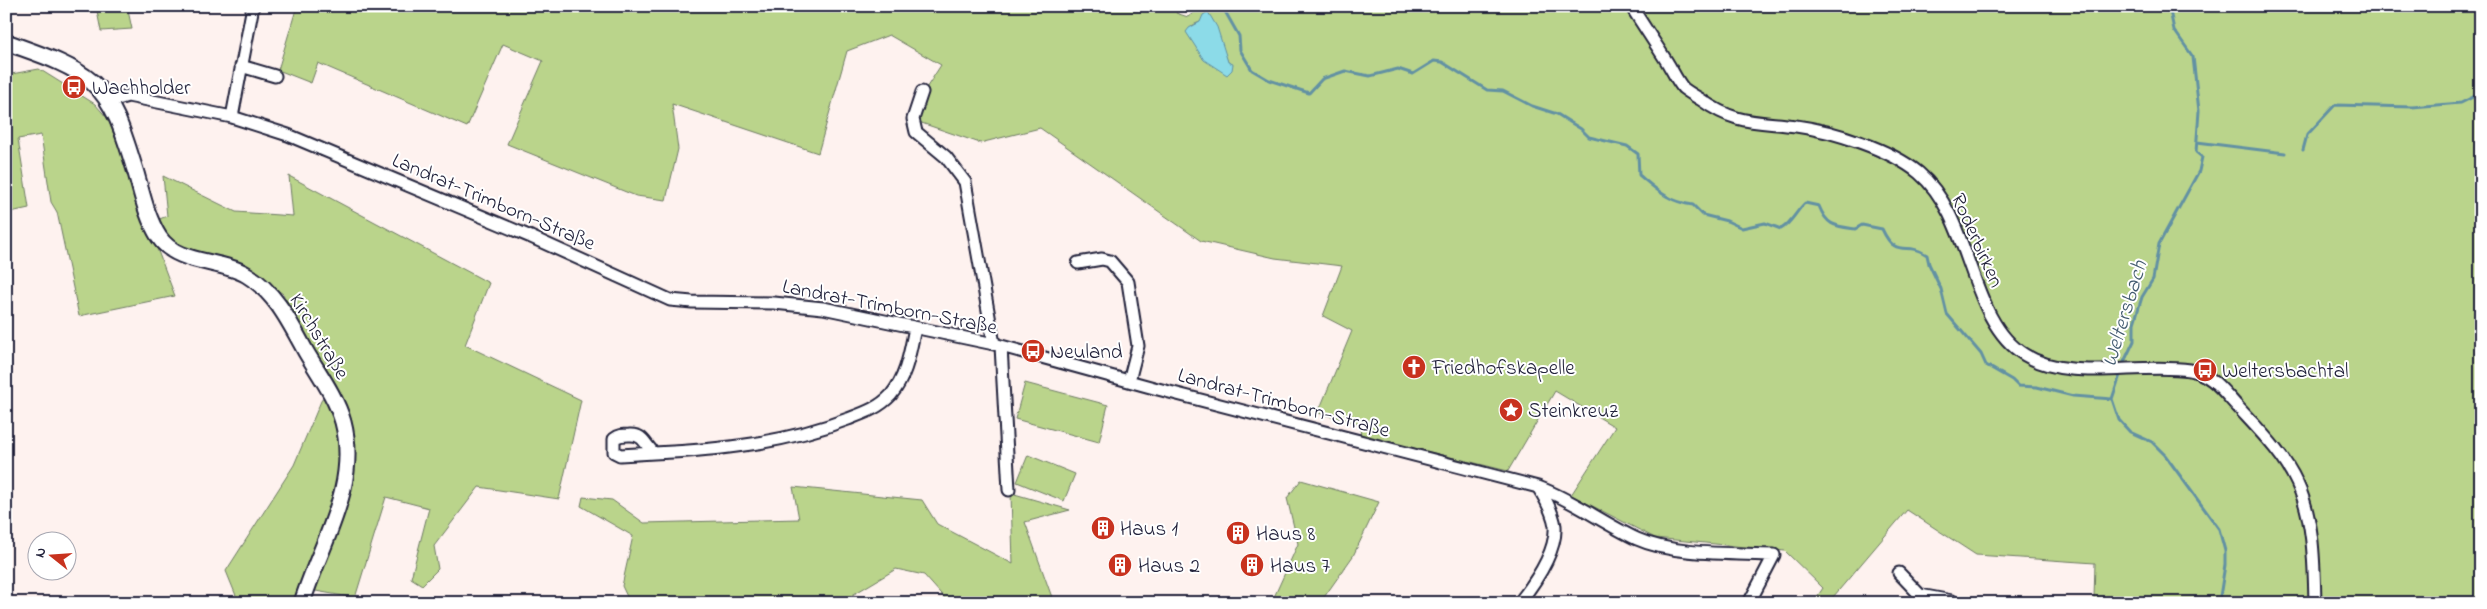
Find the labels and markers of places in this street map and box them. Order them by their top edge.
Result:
bus stop icon: Wachholder [61,74,87,100]
place label: Wachholder [92,74,191,104]
bus stop icon: Neuland [1020,338,1046,364]
place label: Neuland [1050,338,1123,368]
church icon: Friedhofskapelle [1401,354,1427,380]
place label: Friedhofskapelle [1431,354,1575,384]
bus stop icon: Weltersbachtal [2192,357,2218,383]
place label: Weltersbachtal [2222,357,2349,387]
place icon: Steinkreuz [1498,397,1524,423]
place label: Steinkreuz [1528,397,1618,427]
building icon: Haus 1 [1090,515,1116,541]
place label: Haus 1 [1120,515,1178,545]
building icon: Haus 8 [1225,520,1251,546]
place label: Haus 8 [1256,520,1315,550]
building icon: Haus 2 [1107,552,1133,578]
place label: Haus 2 [1138,552,1200,582]
building icon: Haus 7 [1239,552,1265,578]
place label: Haus 7 [1270,552,1330,582]

